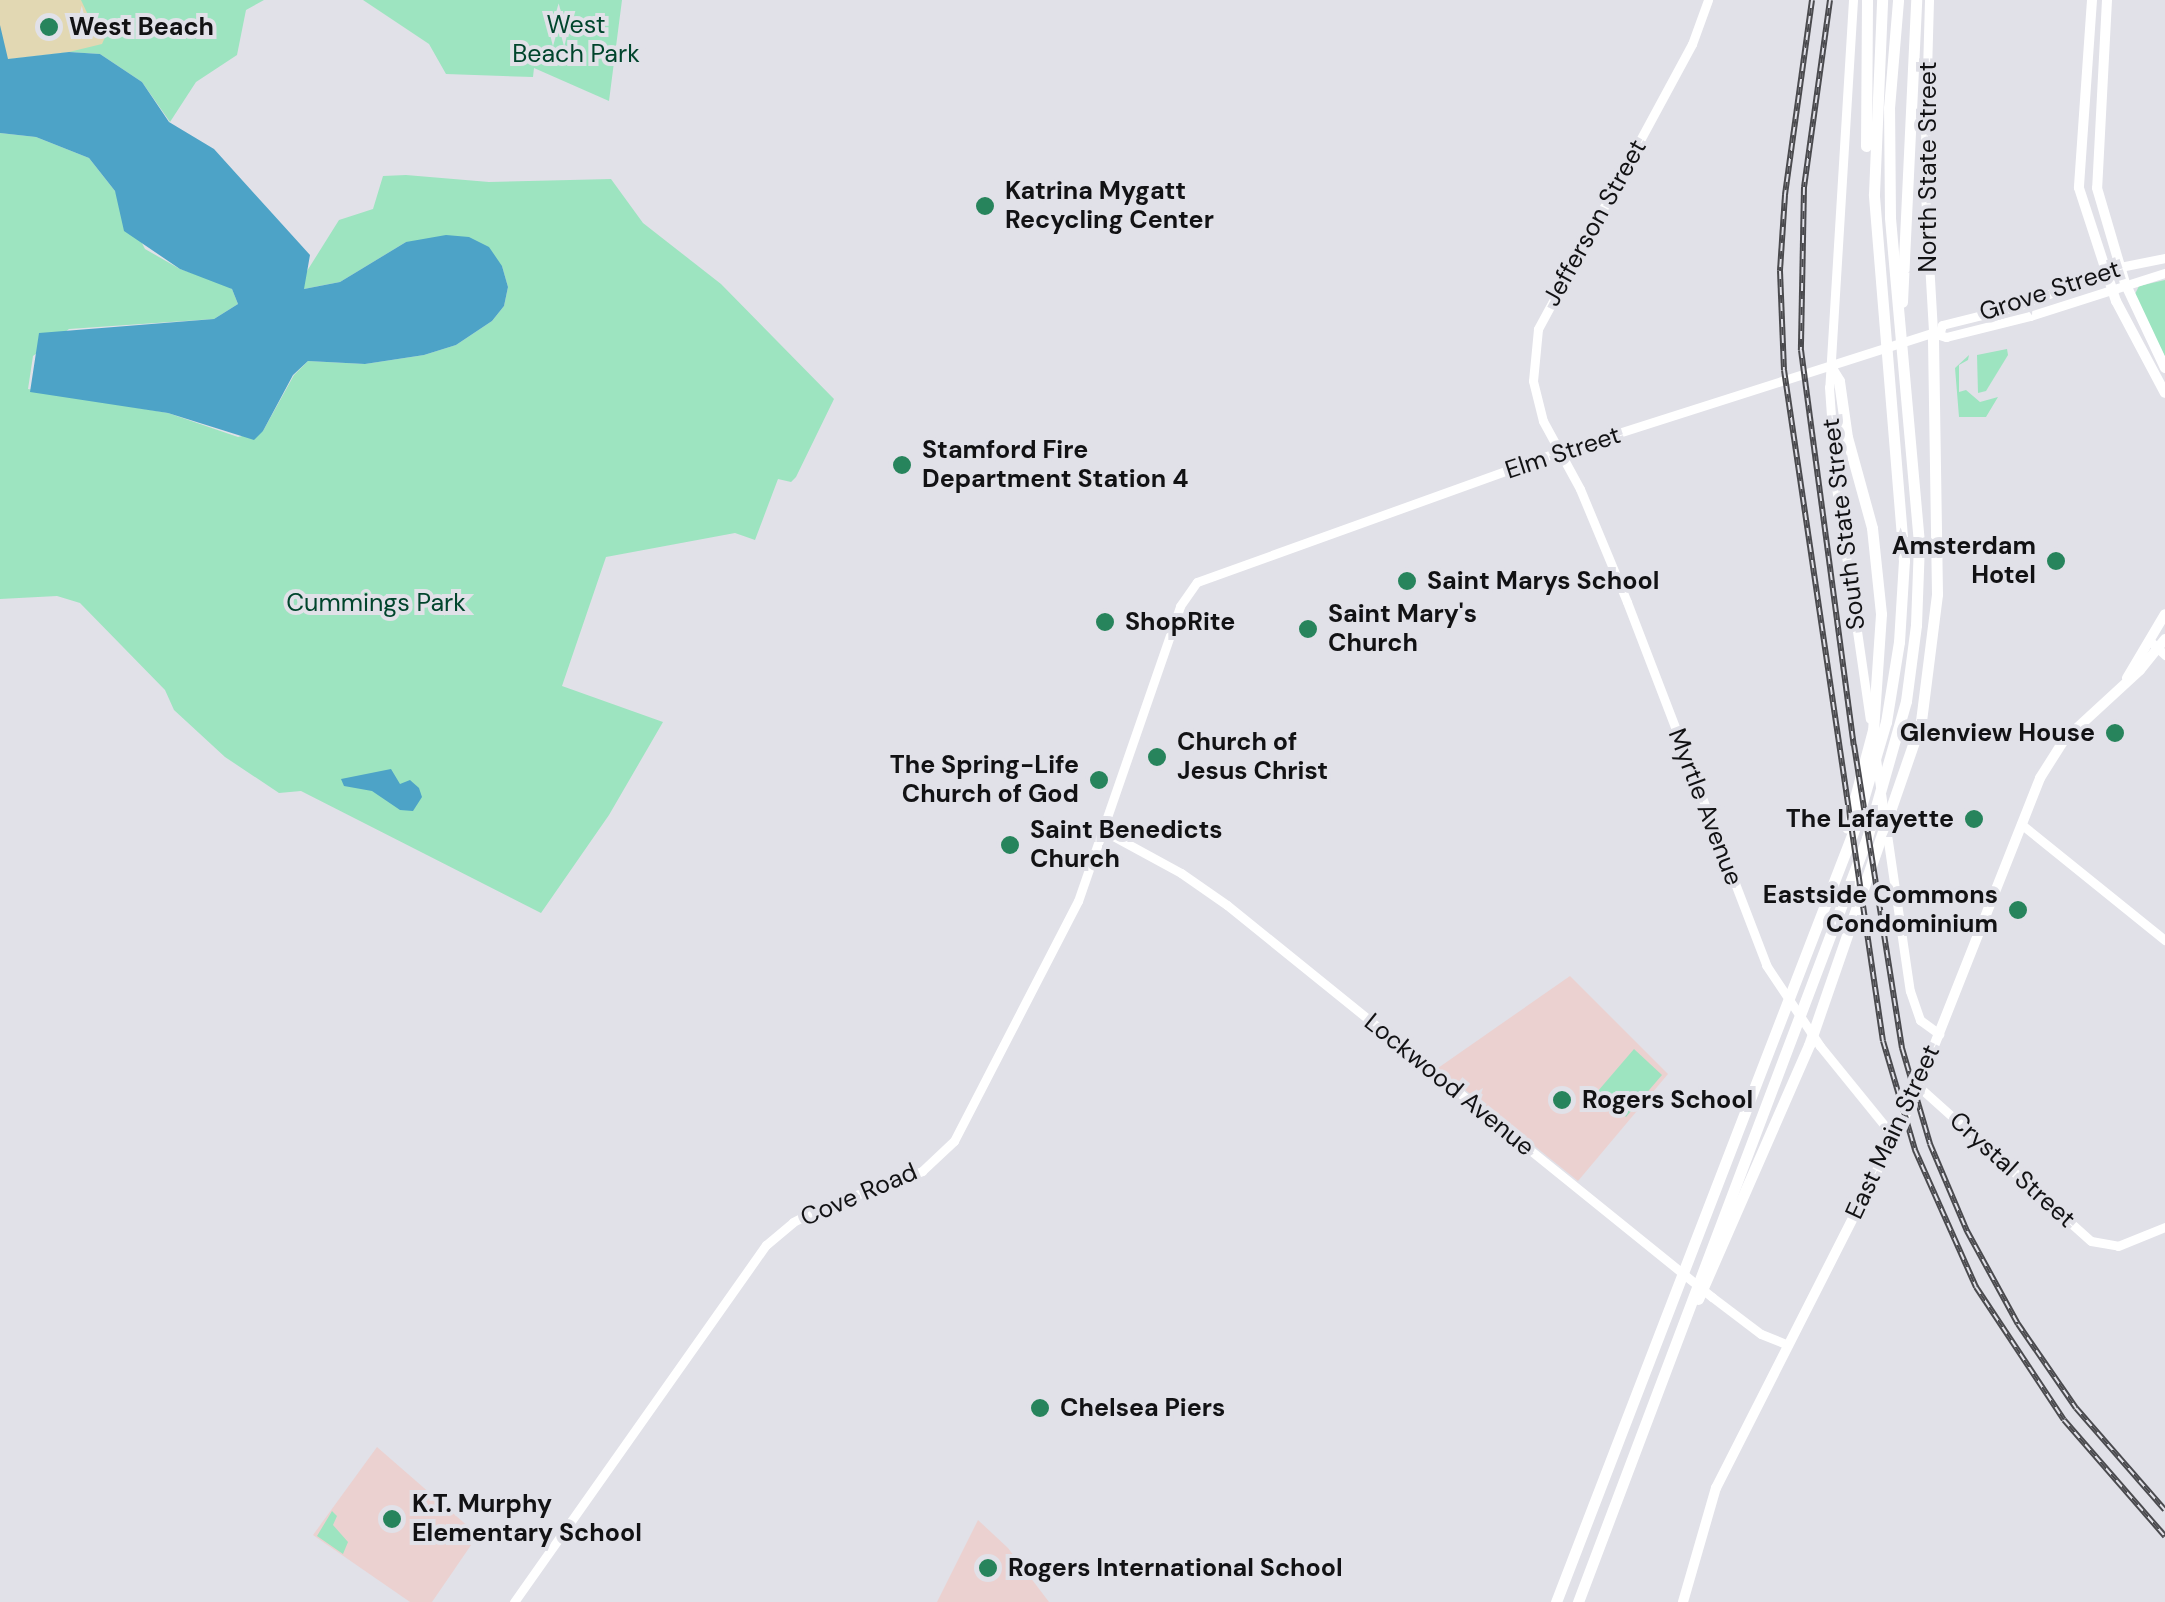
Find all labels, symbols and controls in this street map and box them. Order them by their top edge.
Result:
park label: West Beach Park [512,11,640,70]
place label: West Beach [69,12,214,42]
marker: West Beach [38,16,60,38]
street label: North State Street [1913,62,1943,272]
street label: Jefferson Street [1537,134,1653,312]
place label: Katrina Mygatt Recycling Center [1005,177,1214,236]
marker: Katrina Mygatt Recycling Center [974,195,996,217]
street label: Grove Street [1976,254,2124,328]
street label: South State Street [1816,416,1872,632]
street label: Elm Street [1502,420,1624,486]
place label: Stamford Fire Department Station 4 [922,436,1188,495]
marker: Stamford Fire Department Station 4 [891,454,913,476]
place label: Amsterdam Hotel [1892,532,2036,591]
marker: Amsterdam Hotel [2045,550,2067,572]
place label: Saint Marys School [1427,566,1659,596]
marker: Saint Marys School [1396,570,1418,592]
park label: Cummings Park [286,588,466,618]
place label: Saint Mary's Church [1328,600,1477,659]
place label: ShopRite [1125,607,1235,637]
marker: ShopRite [1094,611,1116,633]
marker: Saint Mary's Church [1297,618,1319,640]
place label: Glenview House [1900,718,2095,748]
marker: Glenview House [2104,722,2126,744]
street label: Myrtle Avenue [1661,724,1749,890]
place label: Church of Jesus Christ [1177,728,1328,787]
marker: Church of Jesus Christ [1146,746,1168,768]
place label: The Spring-Life Church of God [890,751,1079,810]
marker: The Spring-Life Church of God [1088,769,1110,791]
place label: The Lafayette [1786,804,1954,834]
marker: The Lafayette [1963,808,1985,830]
place label: Saint Benedicts Church [1030,816,1223,875]
marker: Saint Benedicts Church [999,834,1021,856]
place label: Eastside Commons Condominium [1763,881,1998,940]
marker: Eastside Commons Condominium [2007,899,2029,921]
street label: Lockwood Avenue [1358,1007,1540,1163]
street label: East Main Street [1840,1040,1946,1224]
place label: Rogers School [1582,1085,1753,1115]
marker: Rogers School [1551,1089,1573,1111]
street label: Crystal Street [1943,1106,2081,1234]
street label: Cove Road [796,1157,922,1233]
place label: Chelsea Piers [1060,1393,1225,1423]
marker: Chelsea Piers [1029,1397,1051,1419]
place label: K.T. Murphy Elementary School [412,1490,642,1549]
marker: K.T. Murphy Elementary School [381,1508,403,1530]
place label: Rogers International School [1008,1553,1343,1583]
marker: Rogers International School [977,1557,999,1579]

